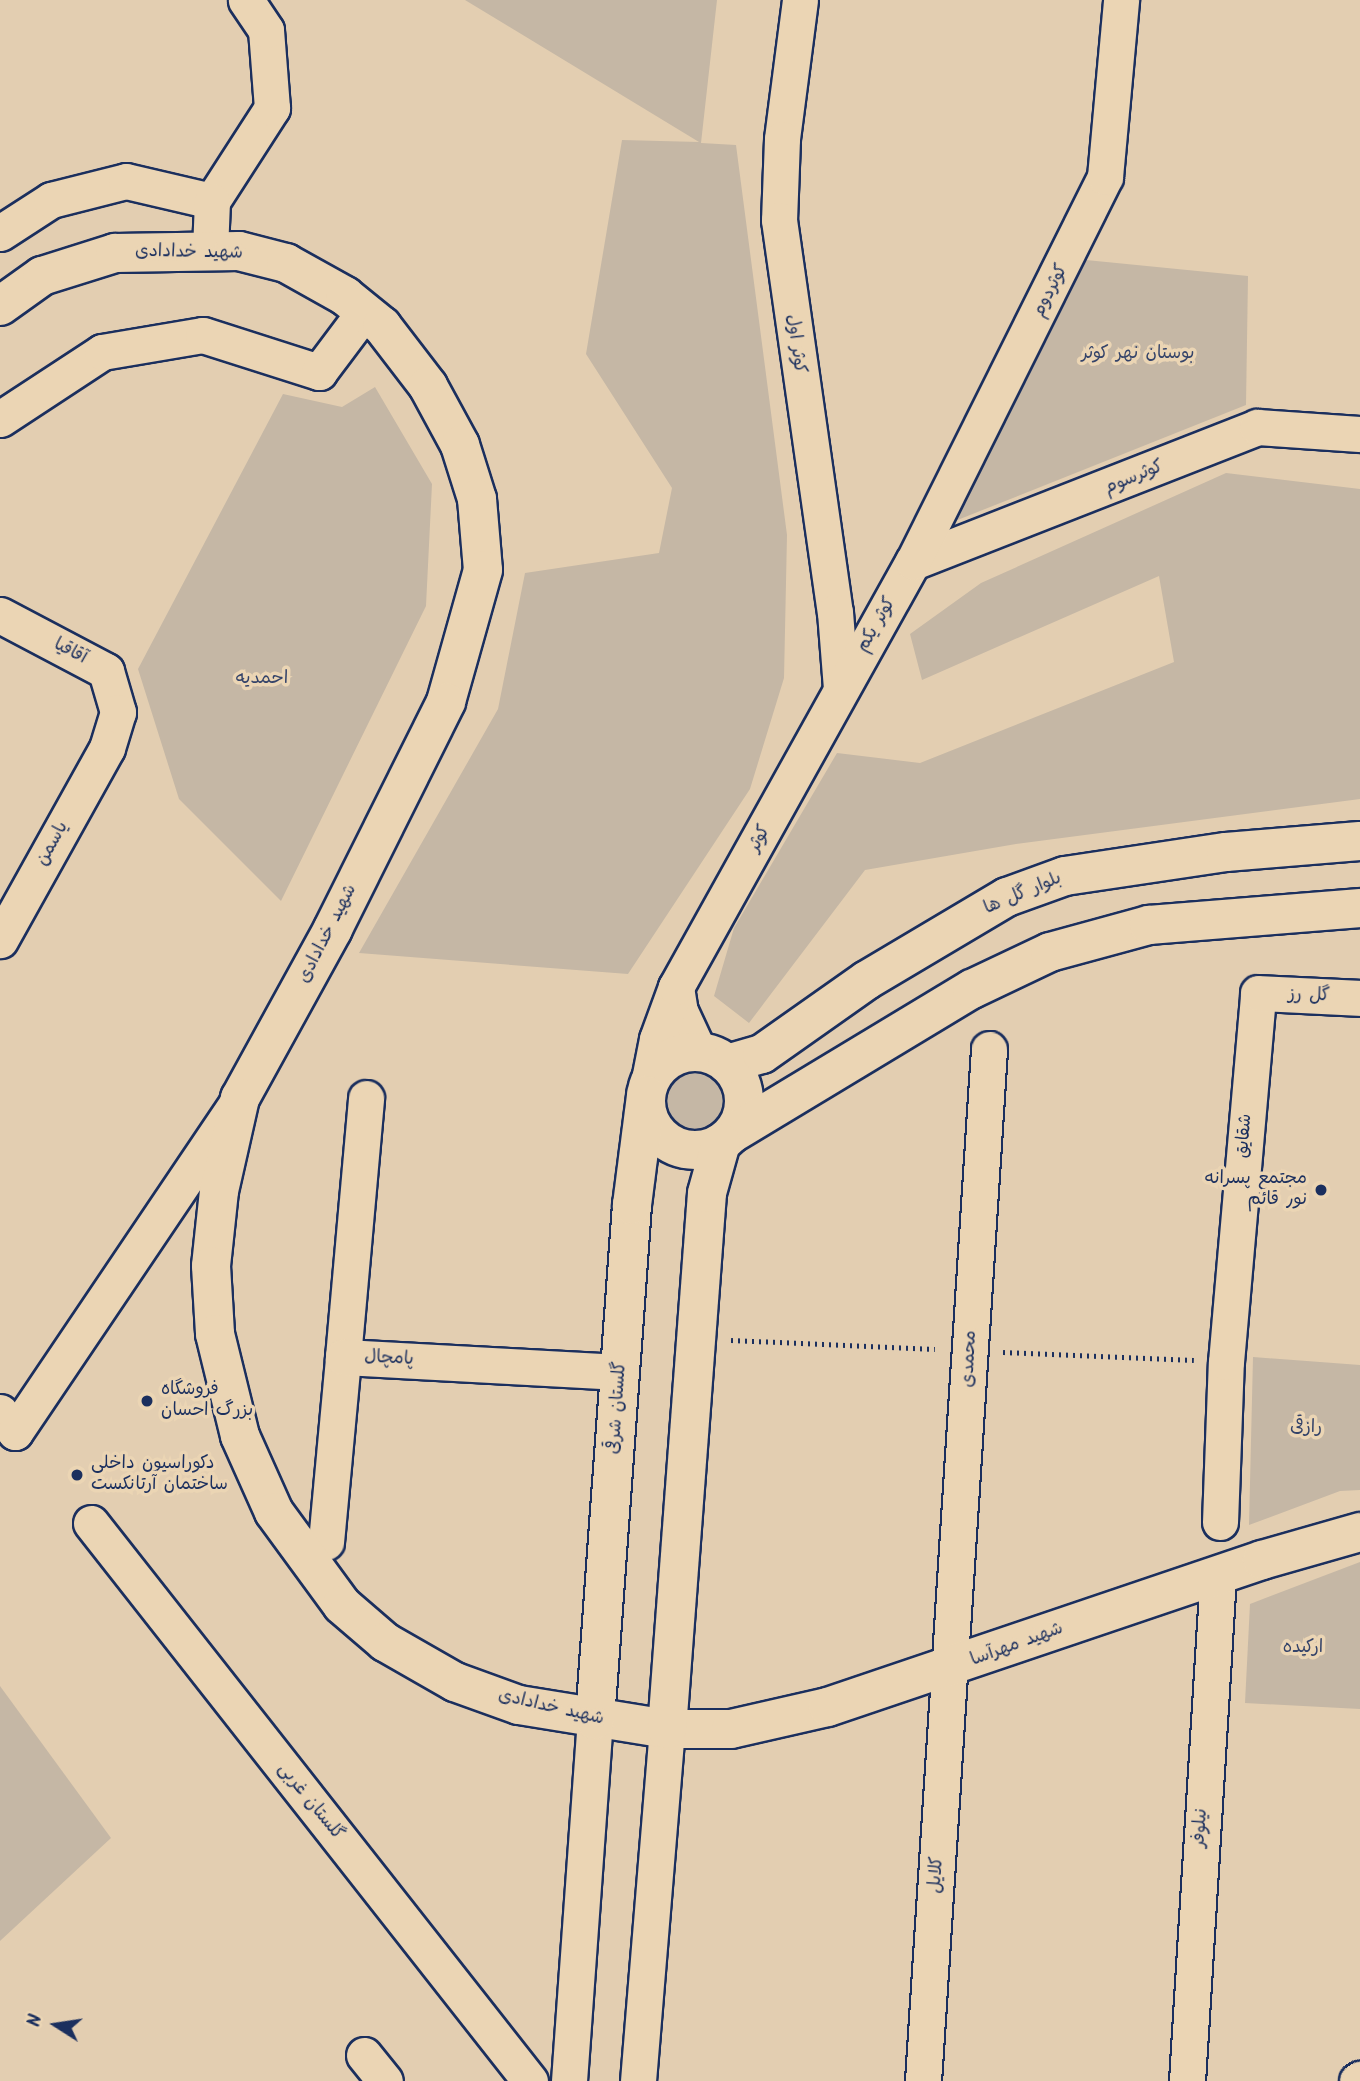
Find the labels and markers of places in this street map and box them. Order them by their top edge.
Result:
place label: مجتمع پسرانه نور قائم [1204,1169,1307,1212]
marker: مجتمع پسرانه نور قائم [1313,1182,1329,1198]
place label: فروشگاه بزرگ احسان [161,1380,253,1422]
marker: فروشگاه بزرگ احسان [139,1393,155,1409]
place label: دکوراسیون داخلی ساختمان آرتانکست [91,1454,228,1496]
marker: دکوراسیون داخلی ساختمان آرتانکست [69,1467,85,1483]

